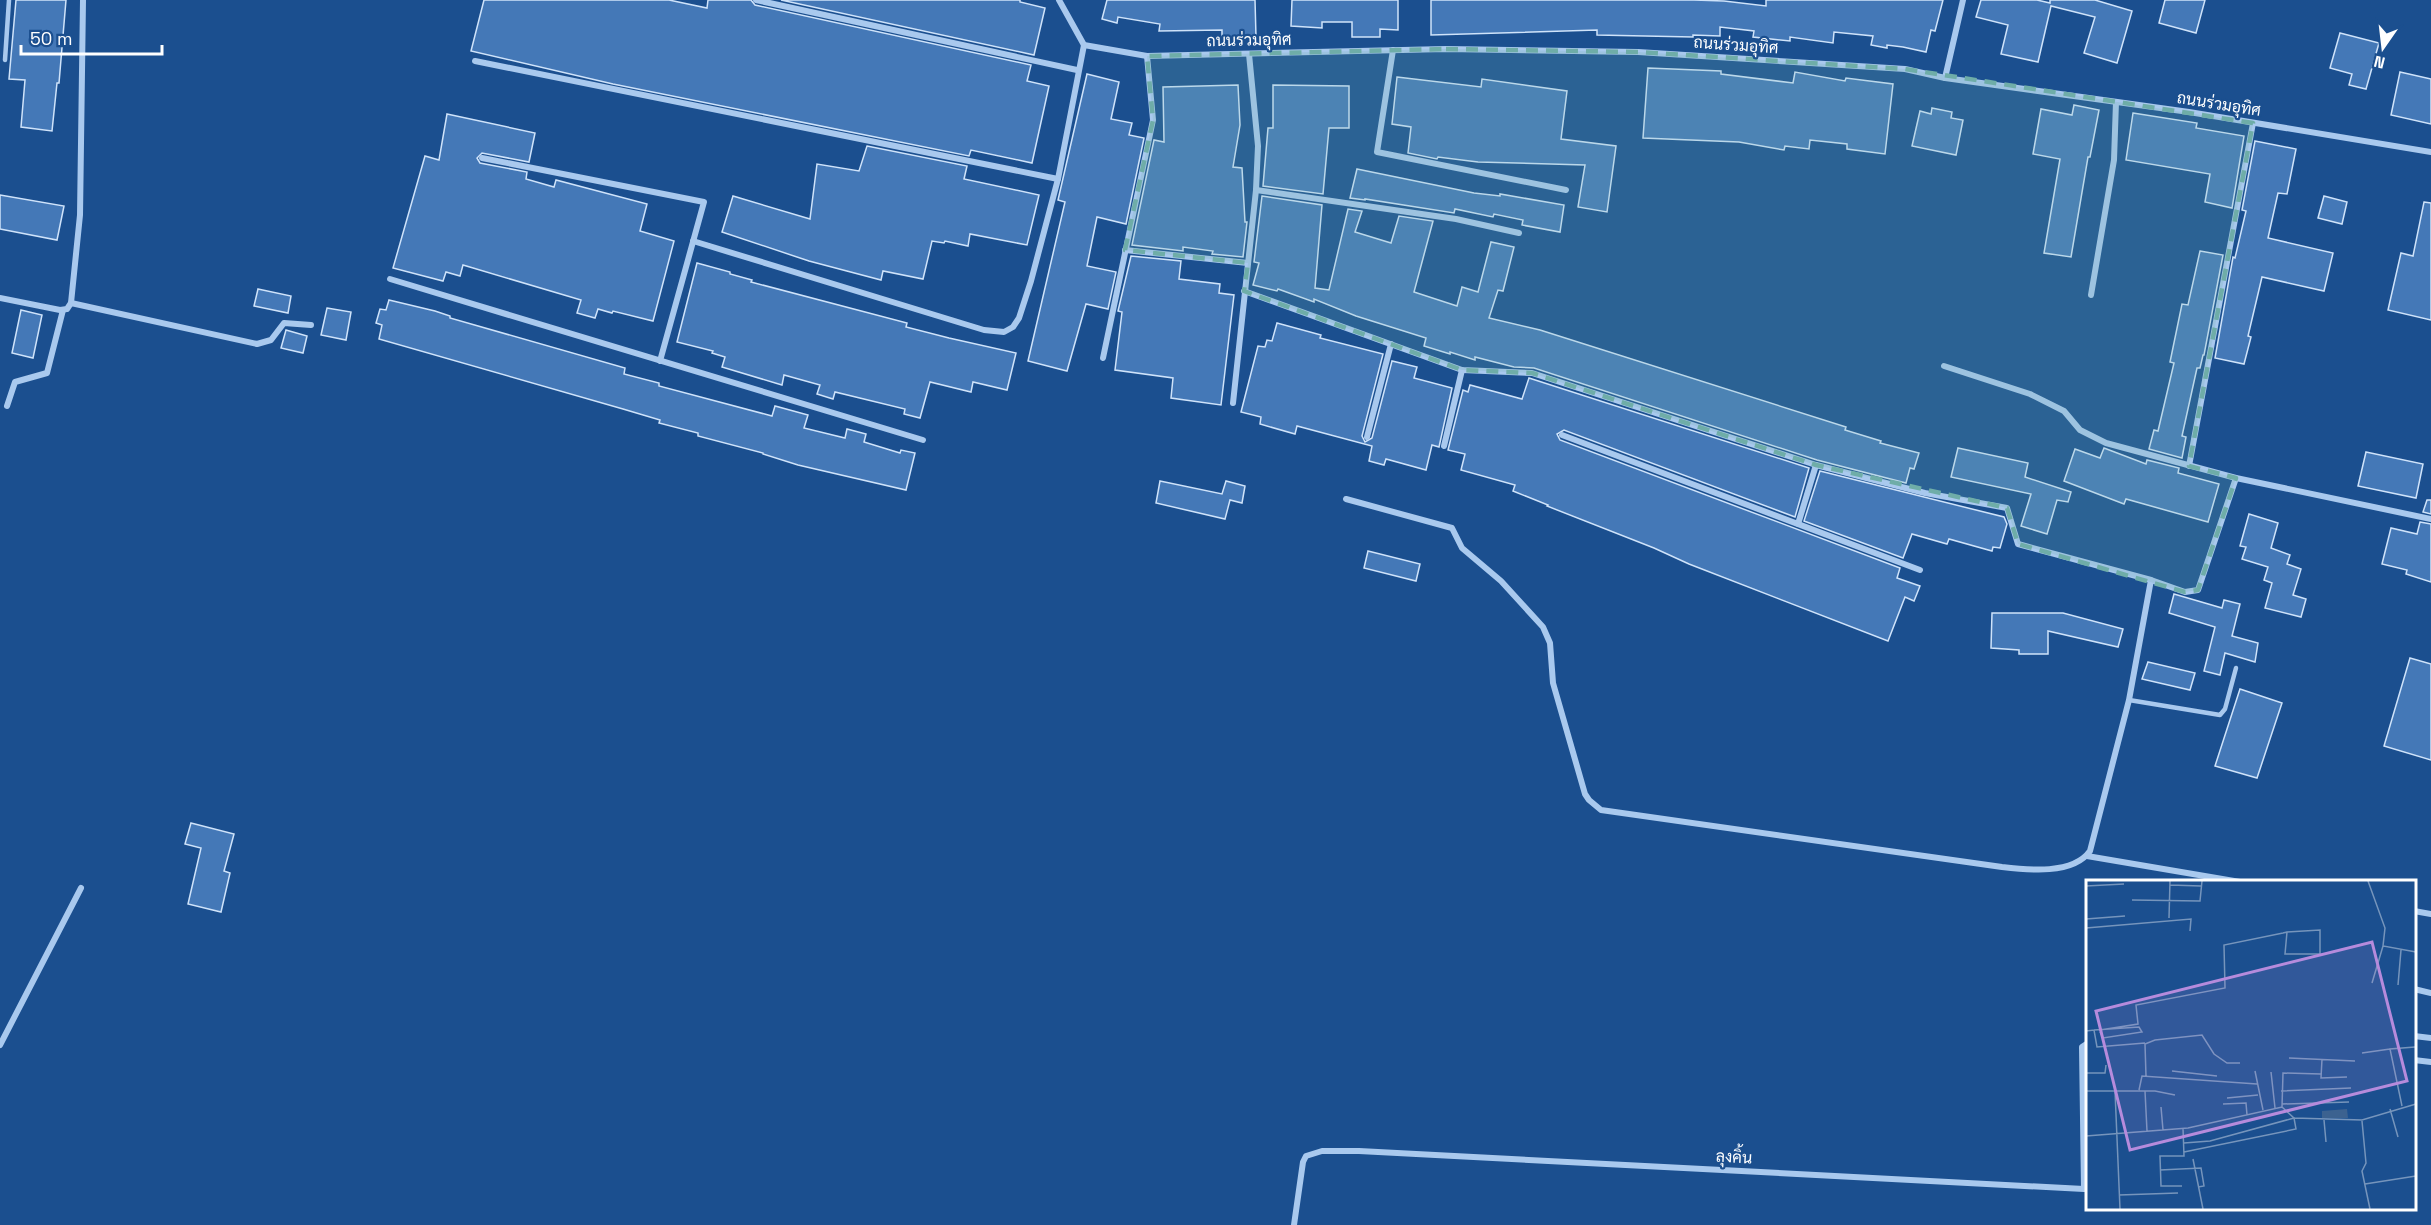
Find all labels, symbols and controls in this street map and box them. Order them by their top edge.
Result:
scale bar [21,18,162,56]
north arrow [2353,18,2413,78]
text: 50 m [30,27,72,50]
street label: ถนนร่วมอุทิศ [1206,29,1292,52]
street label: ถนนร่วมอุทิศ [1693,32,1779,59]
text: N [2372,51,2387,74]
street label: ถนนร่วมอุทิศ [2175,87,2263,122]
inset map [2086,880,2416,1210]
street label: ลุงคิ้น [1715,1142,1753,1169]

